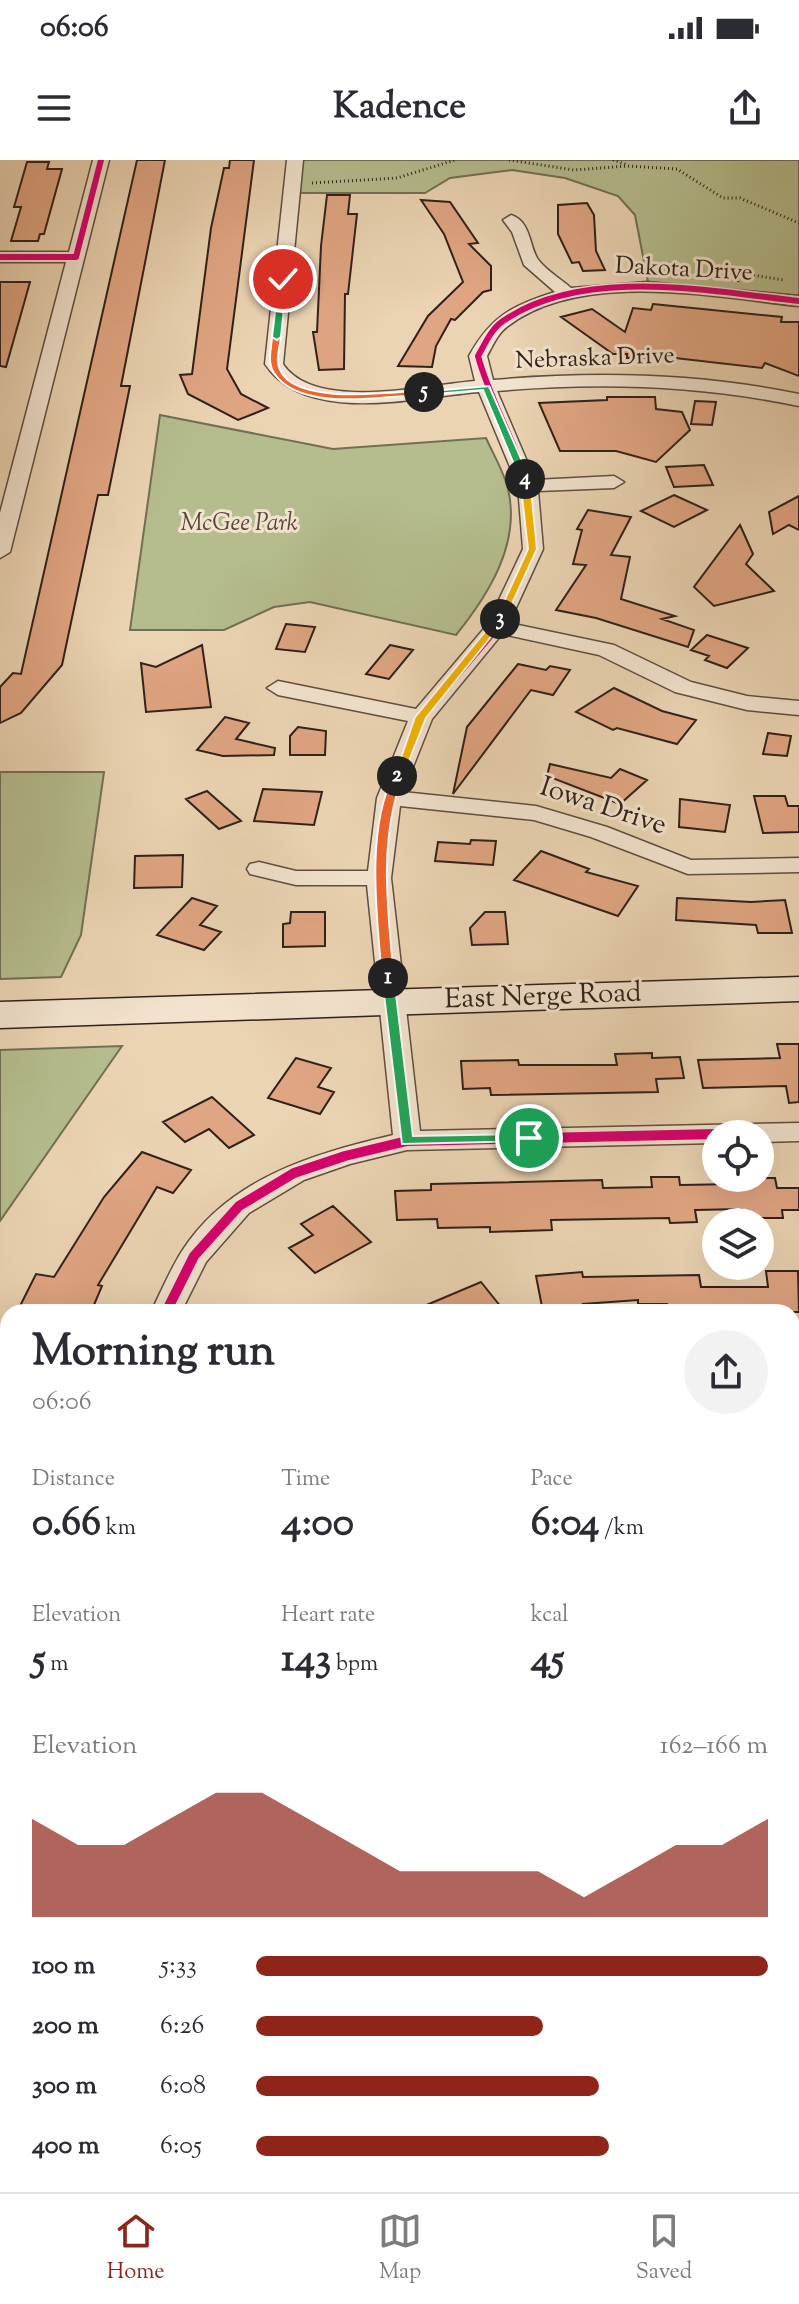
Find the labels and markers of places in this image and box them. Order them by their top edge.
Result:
pin [249,245,317,313]
pin: 5 [404,372,444,412]
pin: 4 [505,459,545,499]
pin: 3 [480,599,520,639]
pin: 2 [377,756,417,796]
pin: 1 [368,958,408,998]
pin [495,1104,563,1172]

